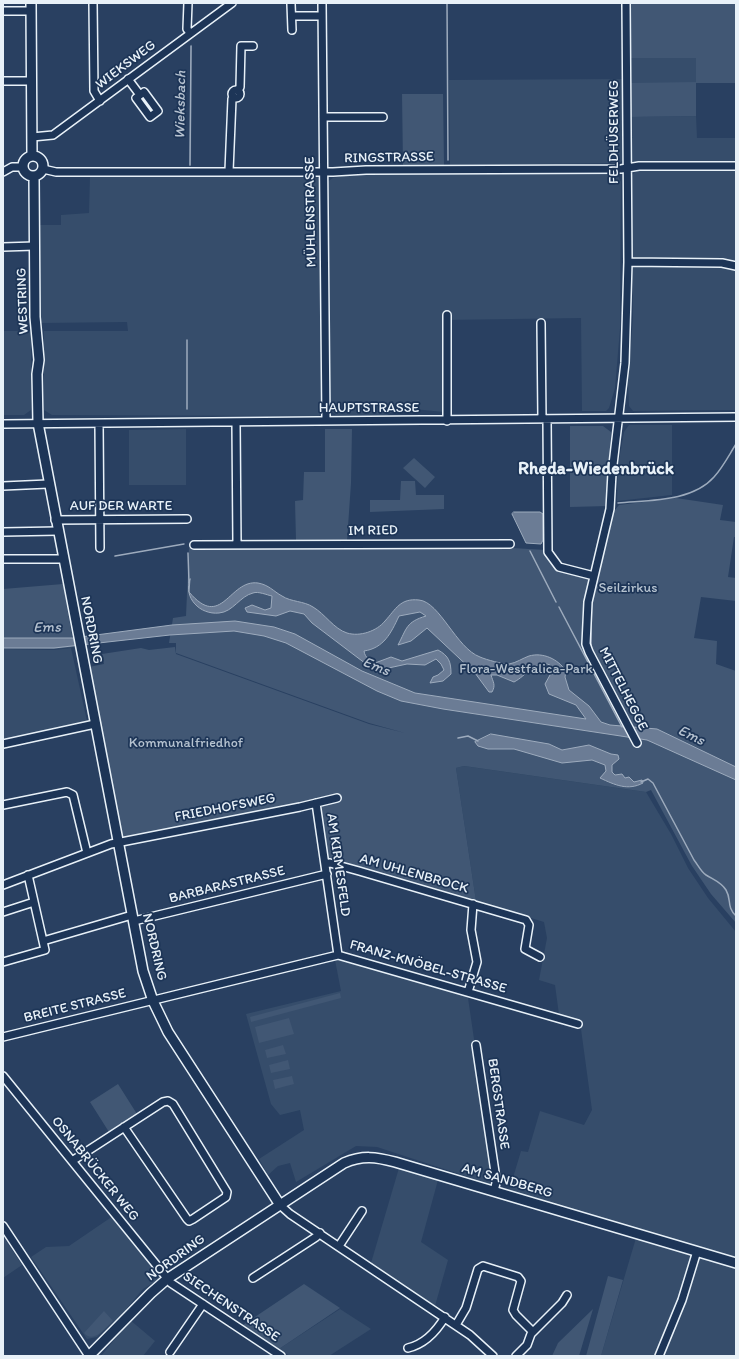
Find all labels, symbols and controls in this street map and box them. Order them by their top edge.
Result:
street label: WIEKSWEG [93,37,159,93]
water label: Wieksbach [171,71,191,139]
street label: FELDHÜSERWEG [606,80,622,184]
street label: RINGSTRASSE [344,149,434,167]
street label: MÜHLENSTRASSE [302,156,320,268]
street label: WESTRING [13,267,33,335]
street label: HAUPTSTRASSE [319,400,419,416]
district label: Rheda-Wiedenbrück [518,458,674,480]
street label: AUF DER WARTE [70,498,172,514]
street label: IM RIED [348,522,398,540]
park label: Seilzirkus [599,580,657,596]
street label: NORDRING [76,595,106,665]
water label: Ems [33,619,61,637]
street label: MITTELHEGGE [595,644,651,734]
water label: Ems [360,653,392,681]
park label: Flora-Westfalica-Park [459,661,593,677]
water label: Ems [675,722,707,750]
park label: Kommunalfriedhof [129,735,243,751]
street label: FRIEDHOFSWEG [173,790,277,826]
street label: AM KIRMESFELD [322,812,354,918]
street label: AM UHLENBROCK [358,850,470,898]
street label: BARBARASTRASSE [167,862,287,908]
street label: NORDRING [138,912,170,982]
street label: FRANZ-KNÖBEL-STRASSE [348,937,508,997]
street label: BREITE STRASSE [22,985,128,1027]
street label: BERGSTRASSE [483,1057,513,1151]
street label: OSNABRÜCKER WEG [48,1113,142,1225]
street label: AM SANDBERG [460,1160,554,1202]
street label: NORDRING [143,1231,209,1285]
street label: SIECHENSTRASSE [179,1268,283,1346]

